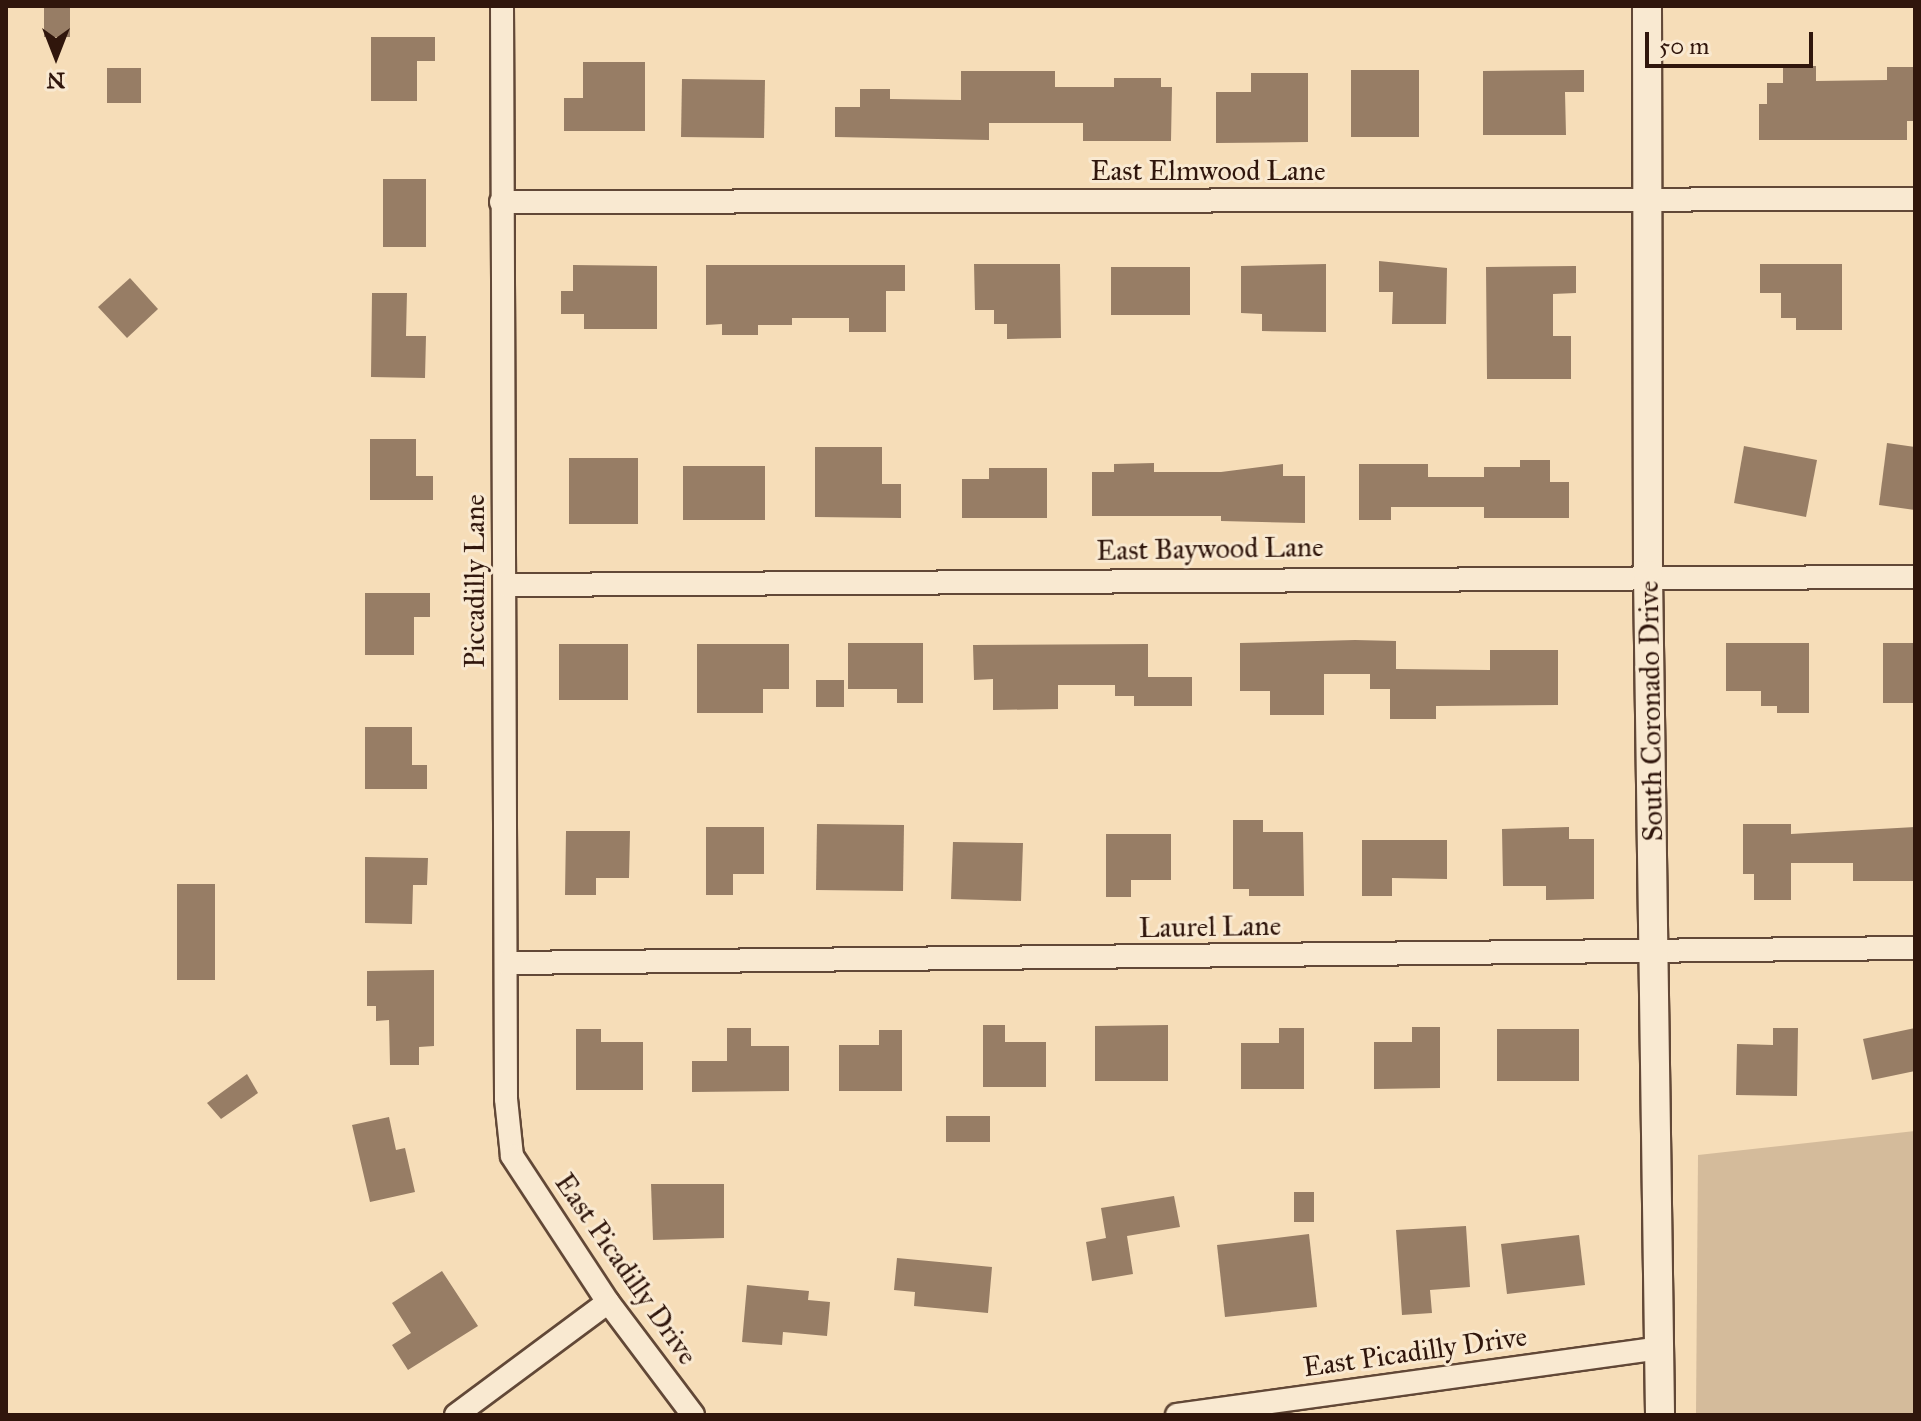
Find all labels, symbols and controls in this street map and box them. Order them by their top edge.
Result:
north arrow [16,16,96,96]
scale bar [1649,16,1817,66]
text: 50 m [1659,31,1709,61]
text: N [47,67,65,94]
street label: East Elmwood Lane [1090,154,1326,188]
street label: Piccadilly Lane [458,494,492,668]
street label: East Baywood Lane [1096,530,1324,568]
street label: South Coronado Drive [1632,580,1670,842]
street label: Laurel Lane [1139,909,1281,945]
street label: East Picadilly Drive [548,1167,704,1371]
street label: East Picadilly Drive [1301,1320,1529,1384]

